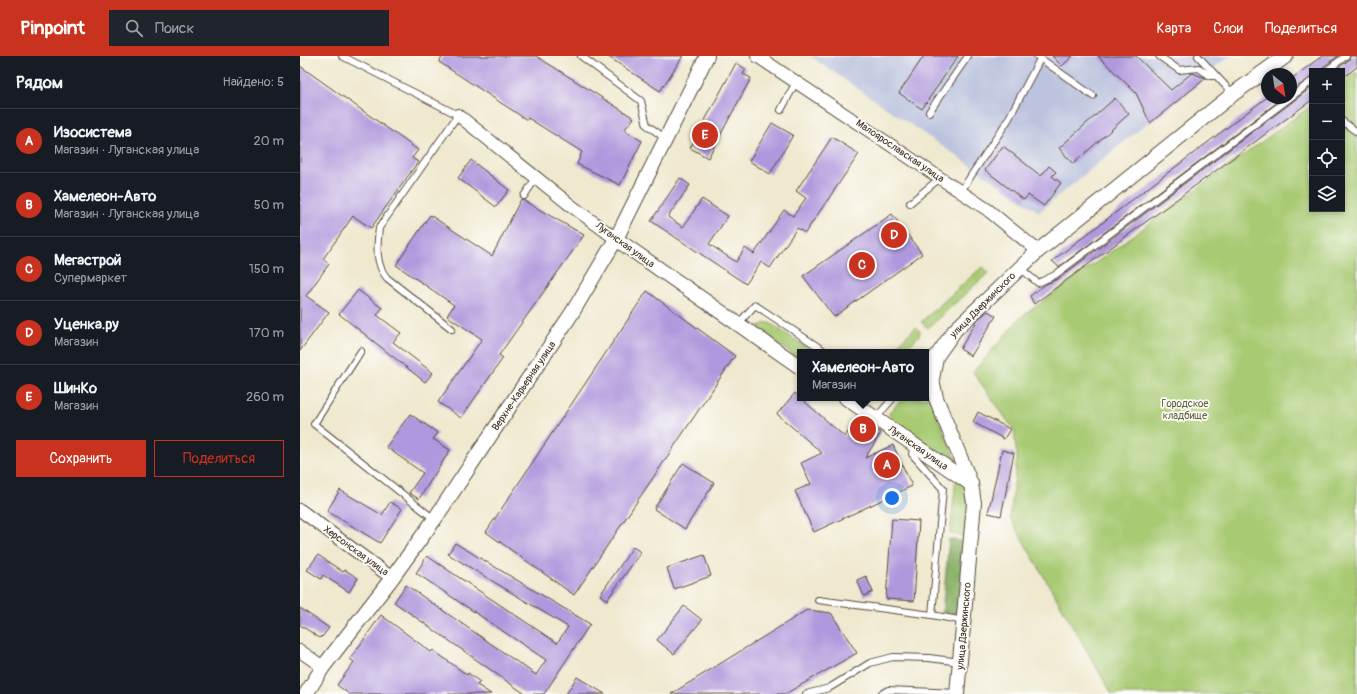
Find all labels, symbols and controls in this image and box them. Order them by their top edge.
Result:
search box [109,10,389,46]
text: Pinpoint [20,16,85,40]
icon: search [123,17,145,39]
text: Поиск [155,19,194,38]
text: Карта [1157,20,1191,37]
text: Слои [1213,20,1243,37]
text: Поделиться [1265,20,1337,37]
north arrow [1261,68,1297,104]
map controls [1309,68,1345,212]
button: + [1309,68,1345,104]
text: Рядом [16,72,63,93]
text: Найдено: 5 [222,74,284,90]
button: − [1309,104,1345,140]
street label: Малоярославская улица [854,117,947,185]
pin: E [692,120,718,150]
text: Изосистема [54,123,132,142]
text: A [25,133,33,149]
text: 20 m [253,133,284,149]
button: locate [1309,140,1345,176]
text: Магазин · Луганская улица [54,142,199,158]
button: layers [1309,176,1345,212]
text: Хамелеон-Авто [54,187,156,206]
text: B [25,197,33,213]
text: 50 m [254,197,284,213]
text: Магазин · Луганская улица [54,206,199,222]
street label: Луганская улица [592,219,657,271]
pin: D [881,220,907,250]
pin: C [849,250,875,280]
text: Мегастрой [54,251,121,270]
text: C [25,261,33,277]
text: 150 m [249,261,284,277]
street label: улица Дзержинского [947,269,1019,341]
text: Супермаркет [54,270,127,286]
text: Уценка.ру [54,315,119,334]
text: D [25,325,33,341]
text: 170 m [249,325,284,341]
text: Магазин [54,334,98,350]
street label: Верхне-Карьерная улица [490,339,559,433]
popup [797,349,929,401]
text: Хамелеон-Авто [812,358,914,377]
text: Магазин [812,377,856,393]
text: ШинКо [54,379,97,398]
text: E [26,389,32,405]
text: 260 m [246,389,284,405]
text: Магазин [54,398,98,414]
park label: Городское кладбище [1162,398,1208,422]
pin: B [850,414,876,444]
street label: Луганская улица [885,422,950,473]
button: Сохранить [16,440,146,477]
button: Поделиться [154,440,284,477]
pin: A [874,450,900,480]
your location [882,488,902,508]
street label: Херсонская улица [321,523,391,579]
street label: улица Дзержинского [954,581,974,671]

